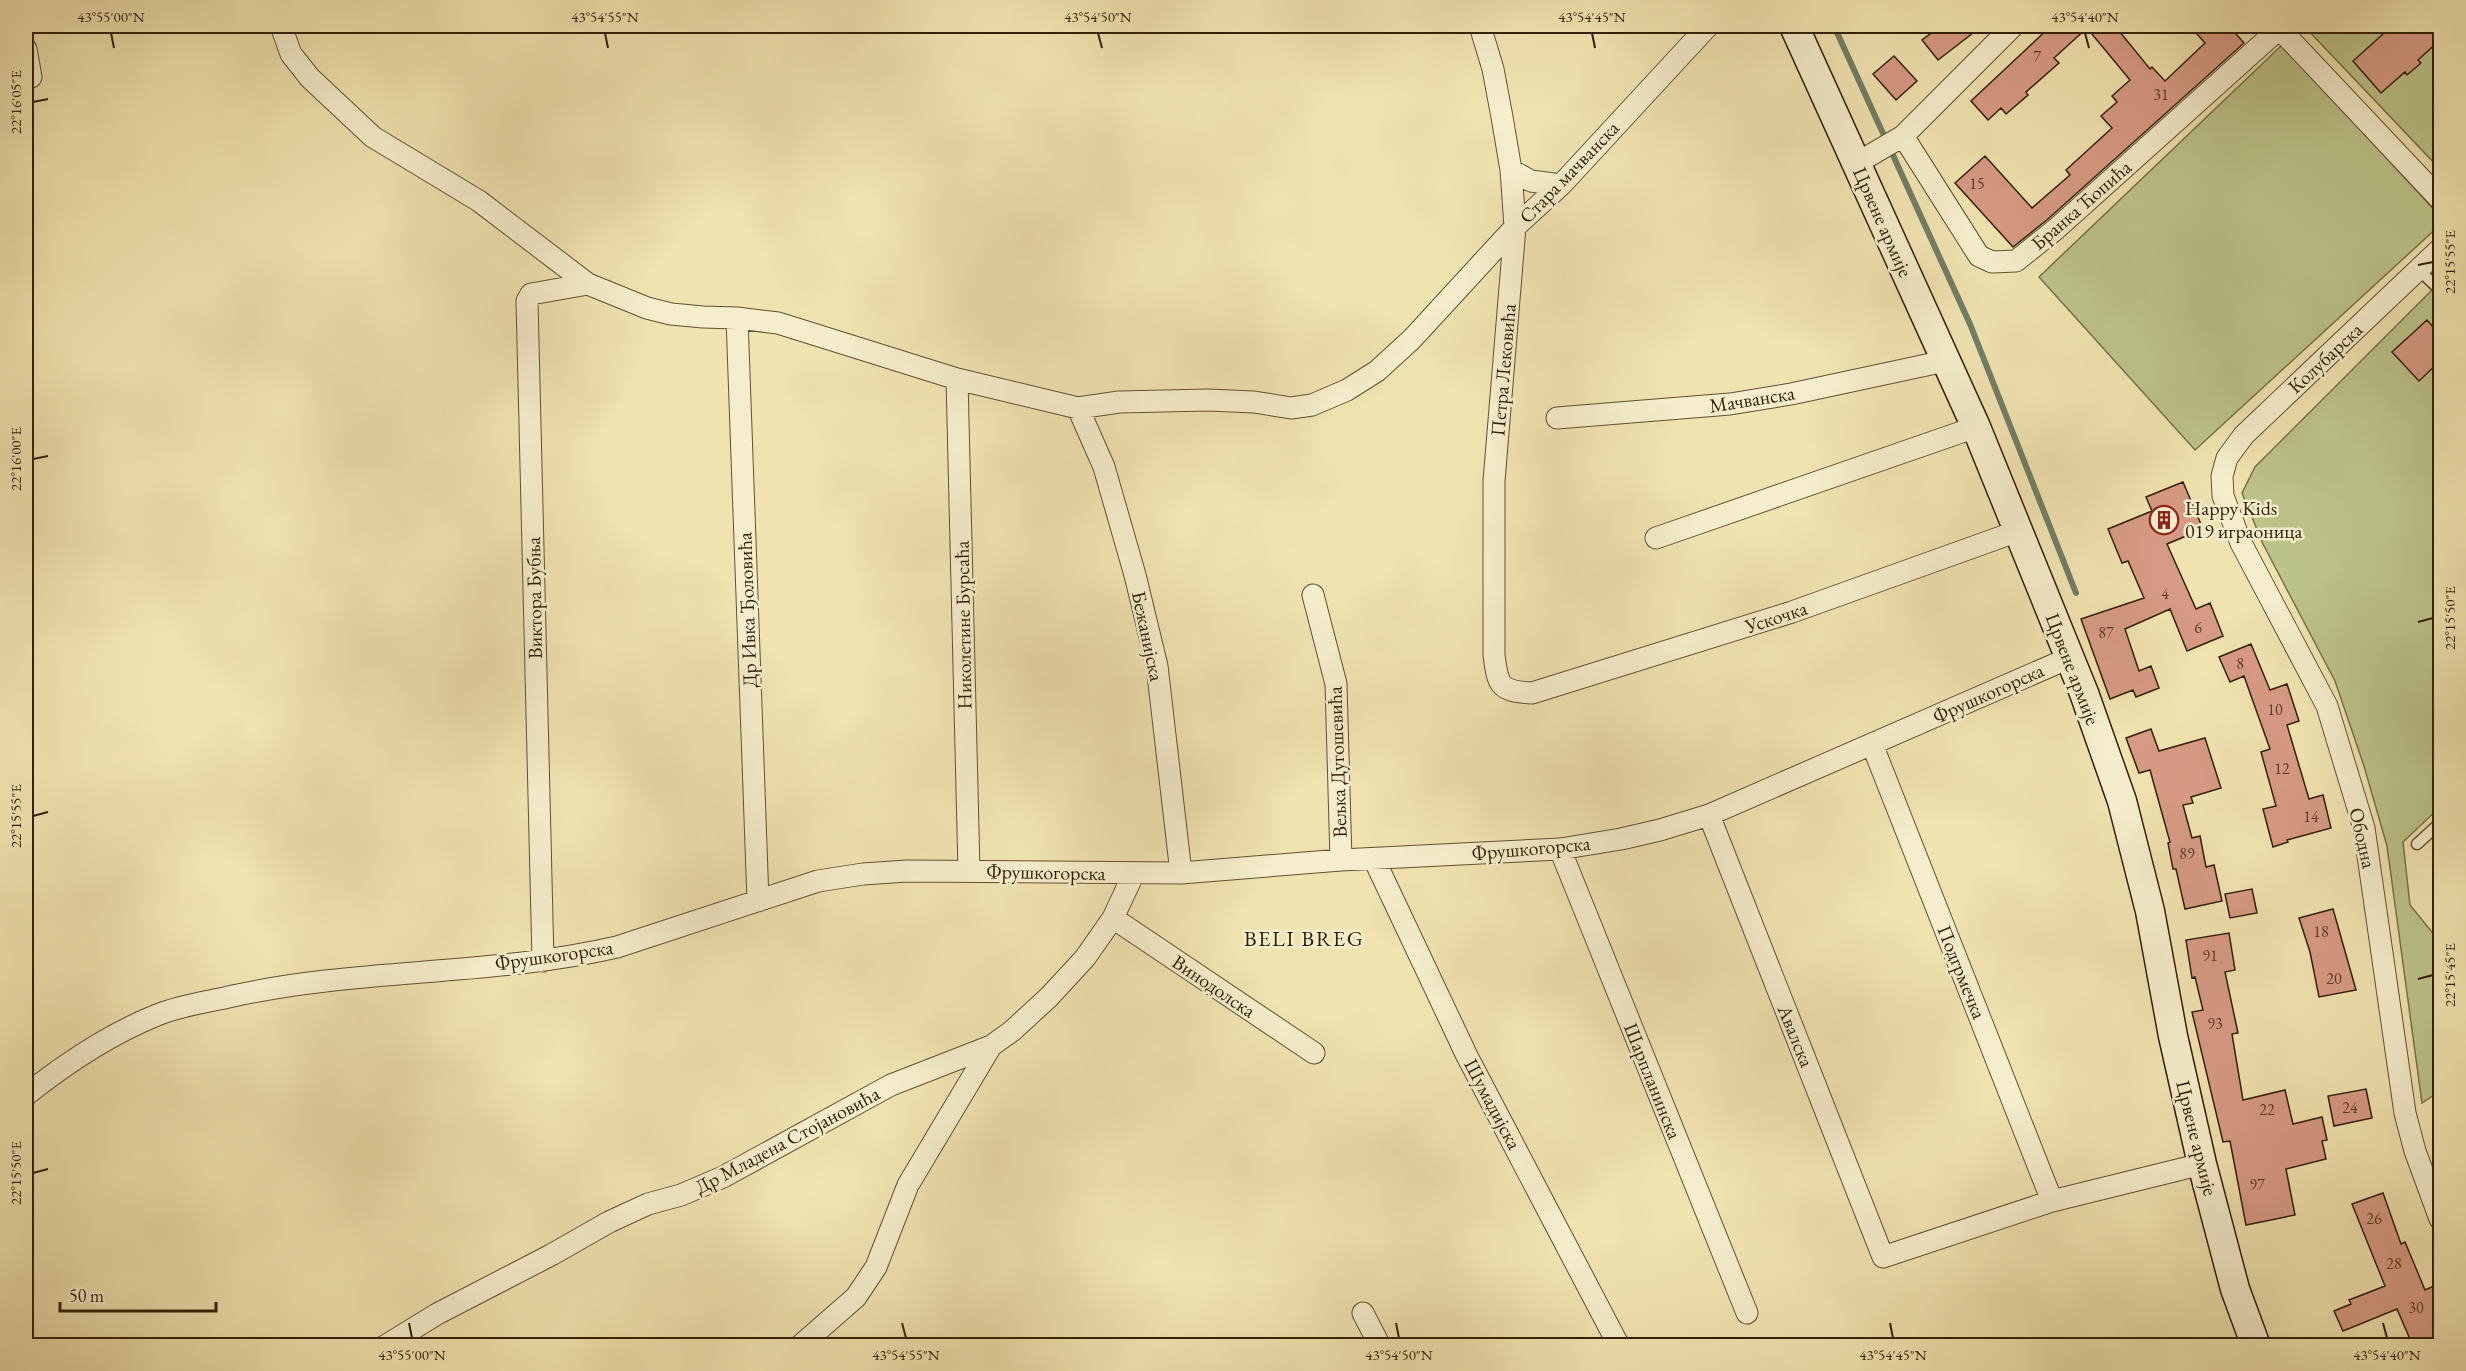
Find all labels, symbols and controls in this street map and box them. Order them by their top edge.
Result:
text: 43°55'00"N [77,7,145,26]
text: 43°54'55"N [571,7,639,26]
text: 43°54'50"N [1064,7,1132,26]
text: 43°54'45"N [1558,7,1626,26]
text: 43°54'40"N [2051,7,2119,26]
house number: 7 [2033,46,2041,67]
text: 22°16'05"E [6,69,25,134]
house number: 31 [2153,84,2169,105]
street label: Стара мачванска [1513,115,1625,229]
street label: Бранка Ћопића [2025,154,2137,256]
street label: Црвене армије [1847,163,1919,281]
house number: 15 [1969,173,1985,194]
text: 22°15'55"E [2440,229,2459,294]
street label: Петра Лековића [1484,303,1522,437]
street label: Колубарска [2282,317,2368,399]
street label: Мачванска [1707,379,1797,419]
text: 22°16'00"E [6,426,25,491]
place label: Happy Kids 019 играоница [2185,495,2303,544]
building icon: Happy Kids 019 играоница [2148,504,2180,536]
street label: Др Ивка Ђоловића [731,532,763,688]
street label: Виктора Бубња [520,537,548,659]
street label: Николетине Бурсаћа [949,540,977,710]
house number: 4 [2161,583,2169,604]
text: 22°15'50"E [2440,585,2459,650]
street label: Бежанијска [1126,589,1170,683]
street label: Ускочка [1741,595,1810,640]
street label: Црвене армије [2040,609,2106,729]
house number: 6 [2194,617,2202,638]
house number: 87 [2098,622,2114,643]
house number: 8 [2236,653,2244,674]
street label: Фрушкогорска [1928,657,2048,729]
street label: Вељка Дугошевића [1321,686,1353,838]
house number: 10 [2267,699,2283,720]
house number: 12 [2274,758,2290,779]
text: 22°15'55"E [6,783,25,848]
street label: Ободна [2343,805,2383,871]
house number: 14 [2303,806,2319,827]
street label: Фрушкогорска [1470,830,1592,866]
house number: 89 [2179,843,2195,864]
street label: Фрушкогорска [986,858,1106,886]
street label: Подгрмечка [1931,921,1993,1023]
house number: 18 [2313,921,2329,942]
district label: BELI BREG [1244,924,1364,953]
street label: Фрушкогорска [493,934,615,976]
text: 22°15'45"E [2440,942,2459,1007]
house number: 91 [2202,945,2218,966]
street label: Винодолска [1167,949,1261,1023]
house number: 20 [2326,968,2342,989]
street label: Авалска [1771,1000,1820,1071]
house number: 93 [2207,1013,2223,1034]
street label: Шарпланинска [1618,1019,1688,1143]
street label: Шумадијска [1458,1054,1528,1154]
street label: Црвене армије [2170,1078,2224,1199]
street label: Др Младена Стојановића [690,1080,884,1200]
house number: 24 [2342,1097,2358,1118]
house number: 22 [2259,1099,2275,1120]
text: 22°15'50"E [6,1140,25,1205]
house number: 97 [2249,1174,2265,1195]
house number: 26 [2366,1208,2382,1229]
house number: 28 [2386,1253,2402,1274]
scale bar [60,1275,216,1313]
text: 50 m [69,1284,104,1307]
house number: 30 [2408,1297,2424,1318]
text: 43°55'00"N [378,1345,446,1364]
text: 43°54'55"N [872,1345,940,1364]
text: 43°54'50"N [1365,1345,1433,1364]
text: 43°54'45"N [1859,1345,1927,1364]
text: 43°54'40"N [2353,1345,2421,1364]

